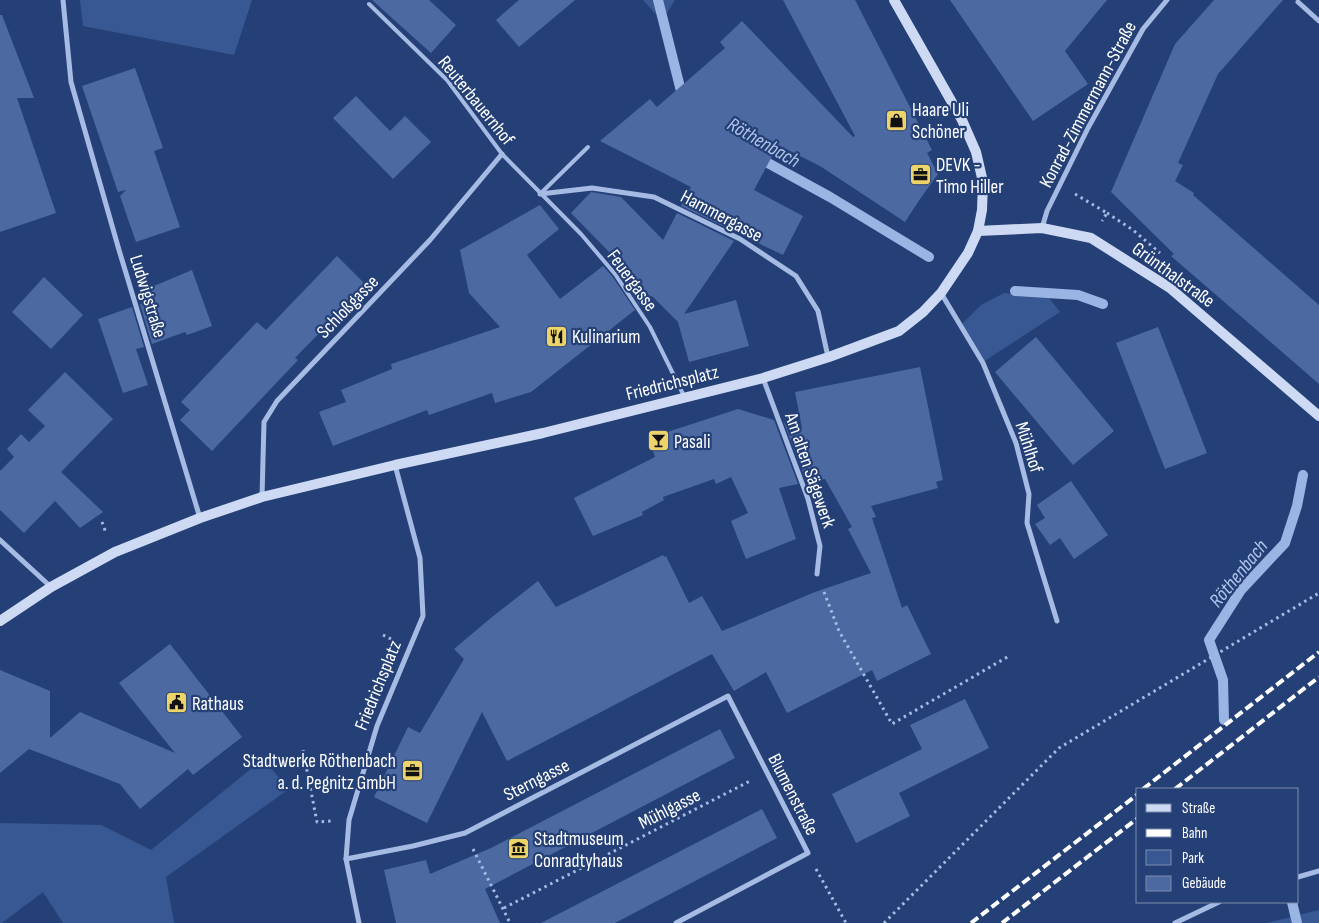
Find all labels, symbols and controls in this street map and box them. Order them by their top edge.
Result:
street label: Konrad-Zimmermann-Straße [1035,17,1142,192]
street label: Reuterbauernhof [433,51,519,151]
place label: Haare Uli Schöner [912,99,969,144]
shop icon: Haare Uli Schöner [884,108,908,132]
water label: Röthenbach [723,113,804,173]
place label: DEVK - Timo Hiller [936,154,1004,199]
office icon: DEVK - Timo Hiller [908,163,932,187]
street label: Hammergasse [676,185,766,248]
street label: Grünthalstraße [1127,238,1219,313]
street label: Feuergasse [602,245,662,316]
street label: Ludwigstraße [124,252,171,341]
street label: Schloßgasse [312,271,384,343]
restaurant icon: Kulinarium [544,324,568,348]
place label: Kulinarium [572,326,640,349]
street label: Friedrichsplatz [624,361,721,406]
street label: Am alten Sägewerk [779,409,840,532]
street label: Mühlhof [1010,419,1048,476]
bar icon: Pasali [646,429,670,453]
place label: Pasali [674,431,711,454]
water label: Röthenbach [1204,535,1273,612]
street label: Friedrichsplatz [350,637,407,734]
public building icon: Rathaus [164,691,188,715]
place label: Rathaus [192,693,244,716]
place label: Stadtwerke Röthenbach a. d. Pegnitz GmbH [243,750,396,795]
street label: Blumenstraße [762,750,823,839]
street label: Sterngasse [500,754,573,807]
office icon: Stadtwerke Röthenbach a. d. Pegnitz GmbH [400,759,424,783]
street label: Mühlgasse [635,784,705,835]
legend [1136,788,1299,903]
text: Straße [1182,799,1215,818]
text: Bahn [1182,824,1207,843]
place label: Stadtmuseum Conradtyhaus [534,828,624,873]
museum icon: Stadtmuseum Conradtyhaus [506,837,530,861]
text: Park [1182,849,1204,868]
text: Gebäude [1182,874,1226,893]

